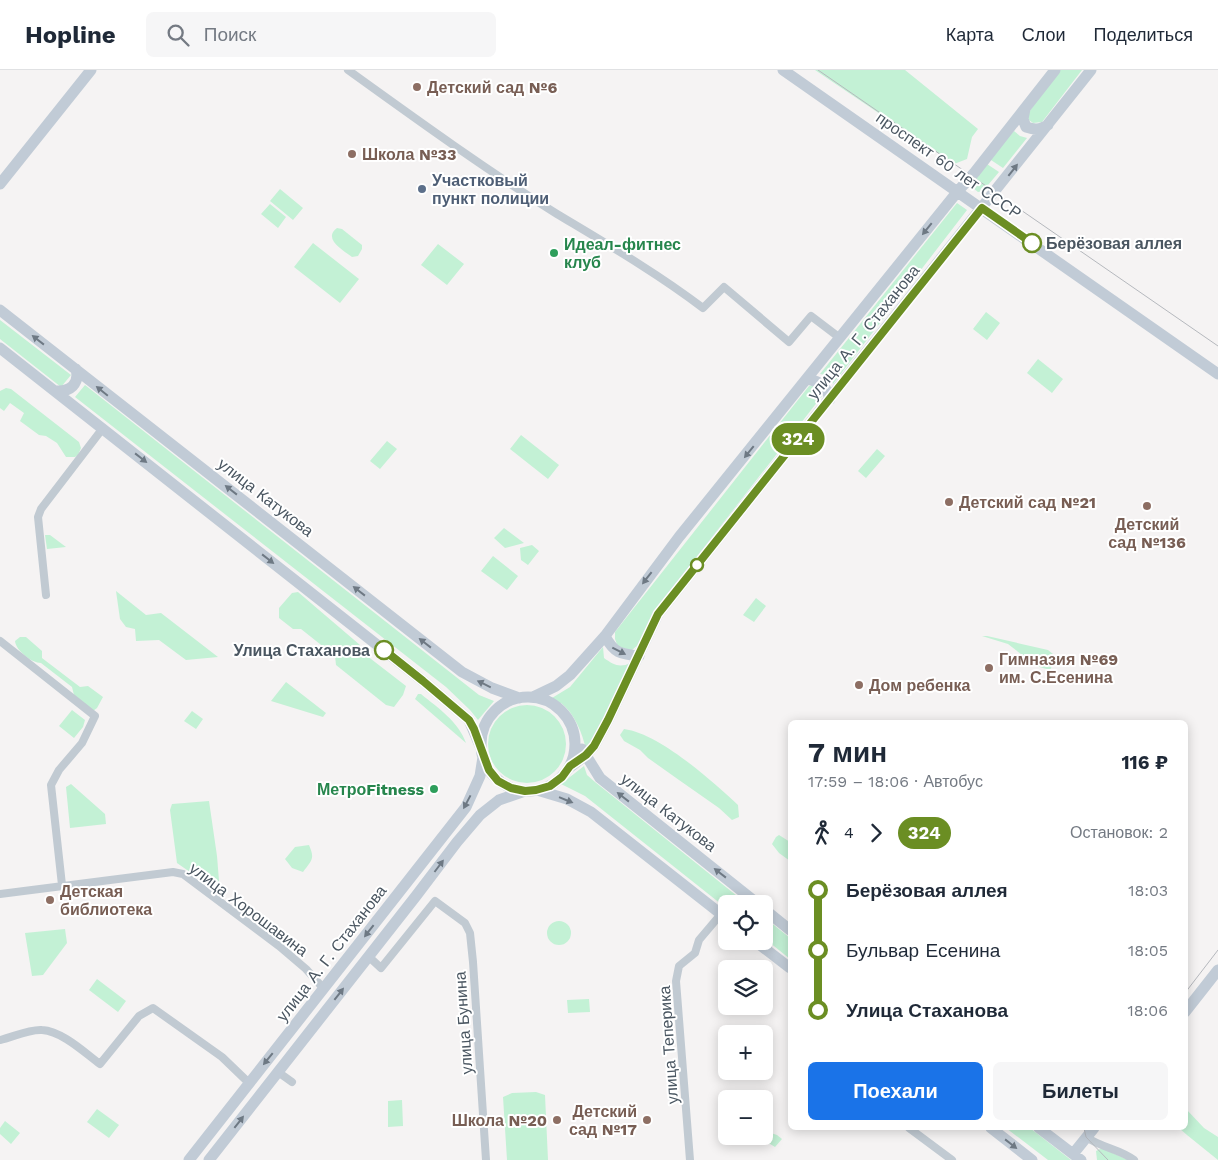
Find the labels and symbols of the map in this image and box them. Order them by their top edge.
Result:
place label: Детский сад №6 [427,78,557,97]
marker: Детский сад №6 [411,81,423,93]
street label: проспект 60 лет СССР [872,108,1025,223]
place label: Школа №33 [362,145,457,164]
marker: Школа №33 [346,148,358,160]
one-way arrow [1007,164,1018,177]
place label: Участковый пункт полиции [432,171,549,208]
marker: Участковый пункт полиции [416,183,428,195]
one-way arrow [922,223,933,236]
marker: Берёзовая аллея [1022,233,1042,253]
place label: Берёзовая аллея [1046,234,1182,253]
place label: Идеал-фитнес клуб [564,235,681,272]
marker: Идеал-фитнес клуб [548,247,560,259]
street label: улица А. Г. Стаханова [803,261,924,403]
one-way arrow [31,335,45,345]
one-way arrow [96,385,109,396]
line badge: 324 [769,423,827,455]
one-way arrow [743,445,754,458]
one-way arrow [134,453,147,464]
street label: улица Катукова [214,454,317,541]
one-way arrow [225,485,238,496]
place label: Детский сад №21 [959,493,1096,512]
marker: Детский сад №21 [943,496,955,508]
marker: Детский сад №136 [1141,500,1153,512]
place label: Детский сад №136 [1108,515,1186,552]
one-way arrow [262,554,275,564]
unlabelled marker [690,558,704,572]
one-way arrow [642,572,653,585]
one-way arrow [353,585,366,596]
one-way arrow [419,637,432,648]
marker: Улица Стаханова [374,640,394,660]
place label: Улица Стаханова [234,641,370,660]
one-way arrow [611,647,626,655]
place label: Гимназия №69 им. С.Есенина [999,650,1118,687]
marker: Гимназия №69 им. С.Есенина [983,662,995,674]
place label: Дом ребенка [869,676,970,695]
marker: Дом ребенка [853,679,865,691]
one-way arrow [477,680,491,688]
street label: улица Катукова [617,769,720,856]
place label: МетроFitness [317,780,424,799]
marker: МетроFitness [428,783,440,795]
one-way arrow [617,792,630,803]
one-way arrow [463,796,472,809]
one-way arrow [559,796,574,804]
street label: улица Хорошавина [186,859,312,960]
one-way arrow [434,859,444,873]
one-way arrow [713,868,726,879]
street label: улица А. Г. Стаханова [272,881,390,1025]
place label: Детская библиотека [60,882,152,919]
marker: Детская библиотека [44,894,56,906]
one-way arrow [363,924,374,937]
street label: улица Бунина [450,971,477,1075]
street label: улица Теперика [655,985,682,1105]
one-way arrow [334,988,345,1001]
one-way arrow [262,1052,273,1065]
place label: Детский сад №17 [569,1102,637,1139]
place label: Школа №20 [452,1111,547,1130]
marker: Школа №20 [551,1114,563,1126]
marker: Детский сад №17 [641,1114,653,1126]
one-way arrow [234,1116,245,1129]
one-way arrow [1005,1138,1018,1149]

